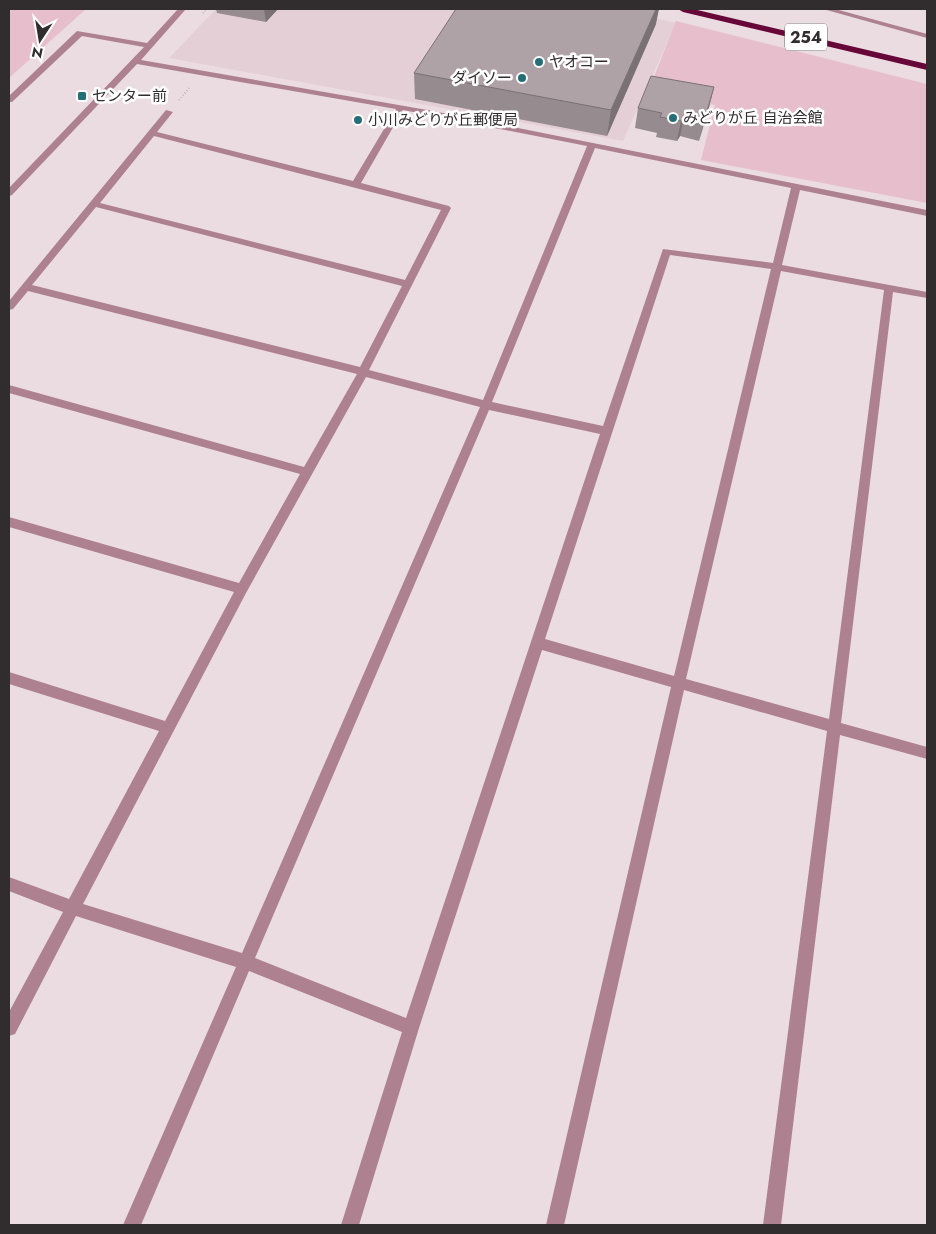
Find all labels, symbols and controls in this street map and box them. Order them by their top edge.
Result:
north arrow [15,15,65,65]
road number: 254 [785,24,827,51]
text: N [30,42,45,64]
place label: ヤオコー [549,51,609,73]
marker: ヤオコー [533,56,545,68]
place label: ダイソー [452,67,512,89]
marker: ダイソー [516,72,528,84]
place label: センター前 [92,85,167,107]
marker: センター前 [76,90,88,102]
place label: みどりが丘 自治会館 [683,107,823,129]
place label: 小川みどりが丘郵便局 [368,109,518,131]
marker: みどりが丘 自治会館 [667,112,679,124]
marker: 小川みどりが丘郵便局 [352,114,364,126]

